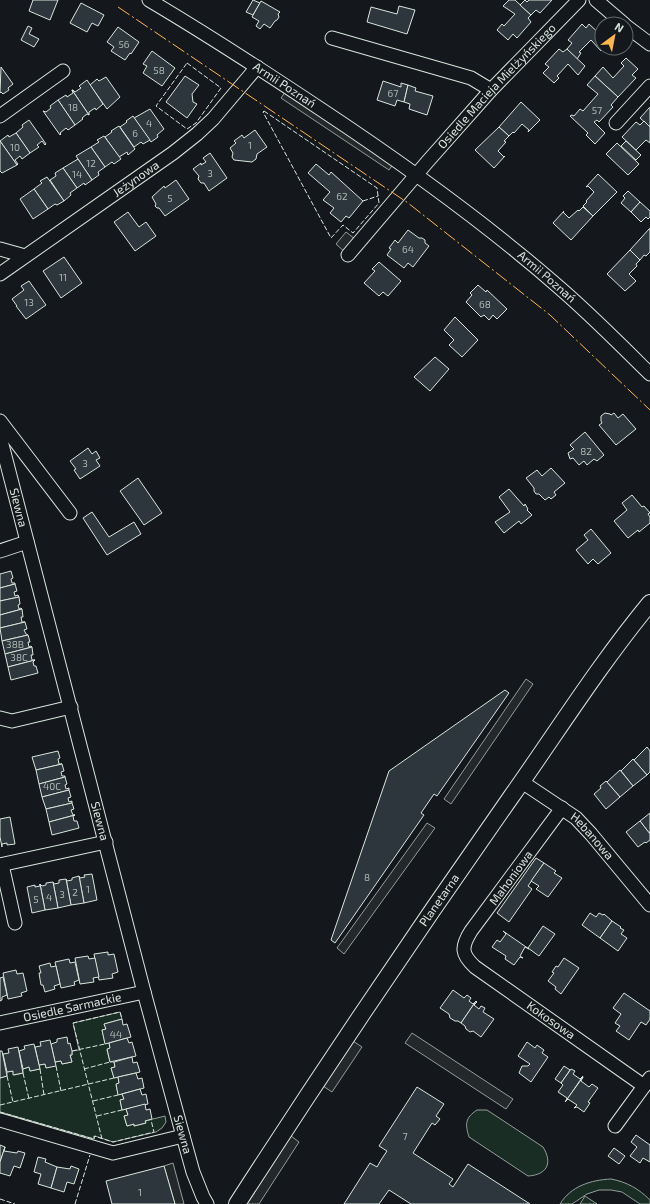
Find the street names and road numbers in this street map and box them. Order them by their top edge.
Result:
street label: Osiedle Macieja Mielżyńskiego [434,20,558,151]
street label: Armii Poznań [251,59,319,110]
street label: Jeżynowa [110,157,161,199]
street label: Armii Poznań [515,247,579,305]
street label: Siewna [8,486,31,528]
street label: Siewna [89,800,112,842]
street label: Hebanowa [569,809,617,862]
street label: Mahoniowa [486,847,535,907]
street label: Planetarna [416,871,461,928]
street label: Osiedle Sarmackie [22,989,122,1024]
street label: Kokosowa [525,998,578,1041]
street label: Siewna [172,1113,196,1155]

